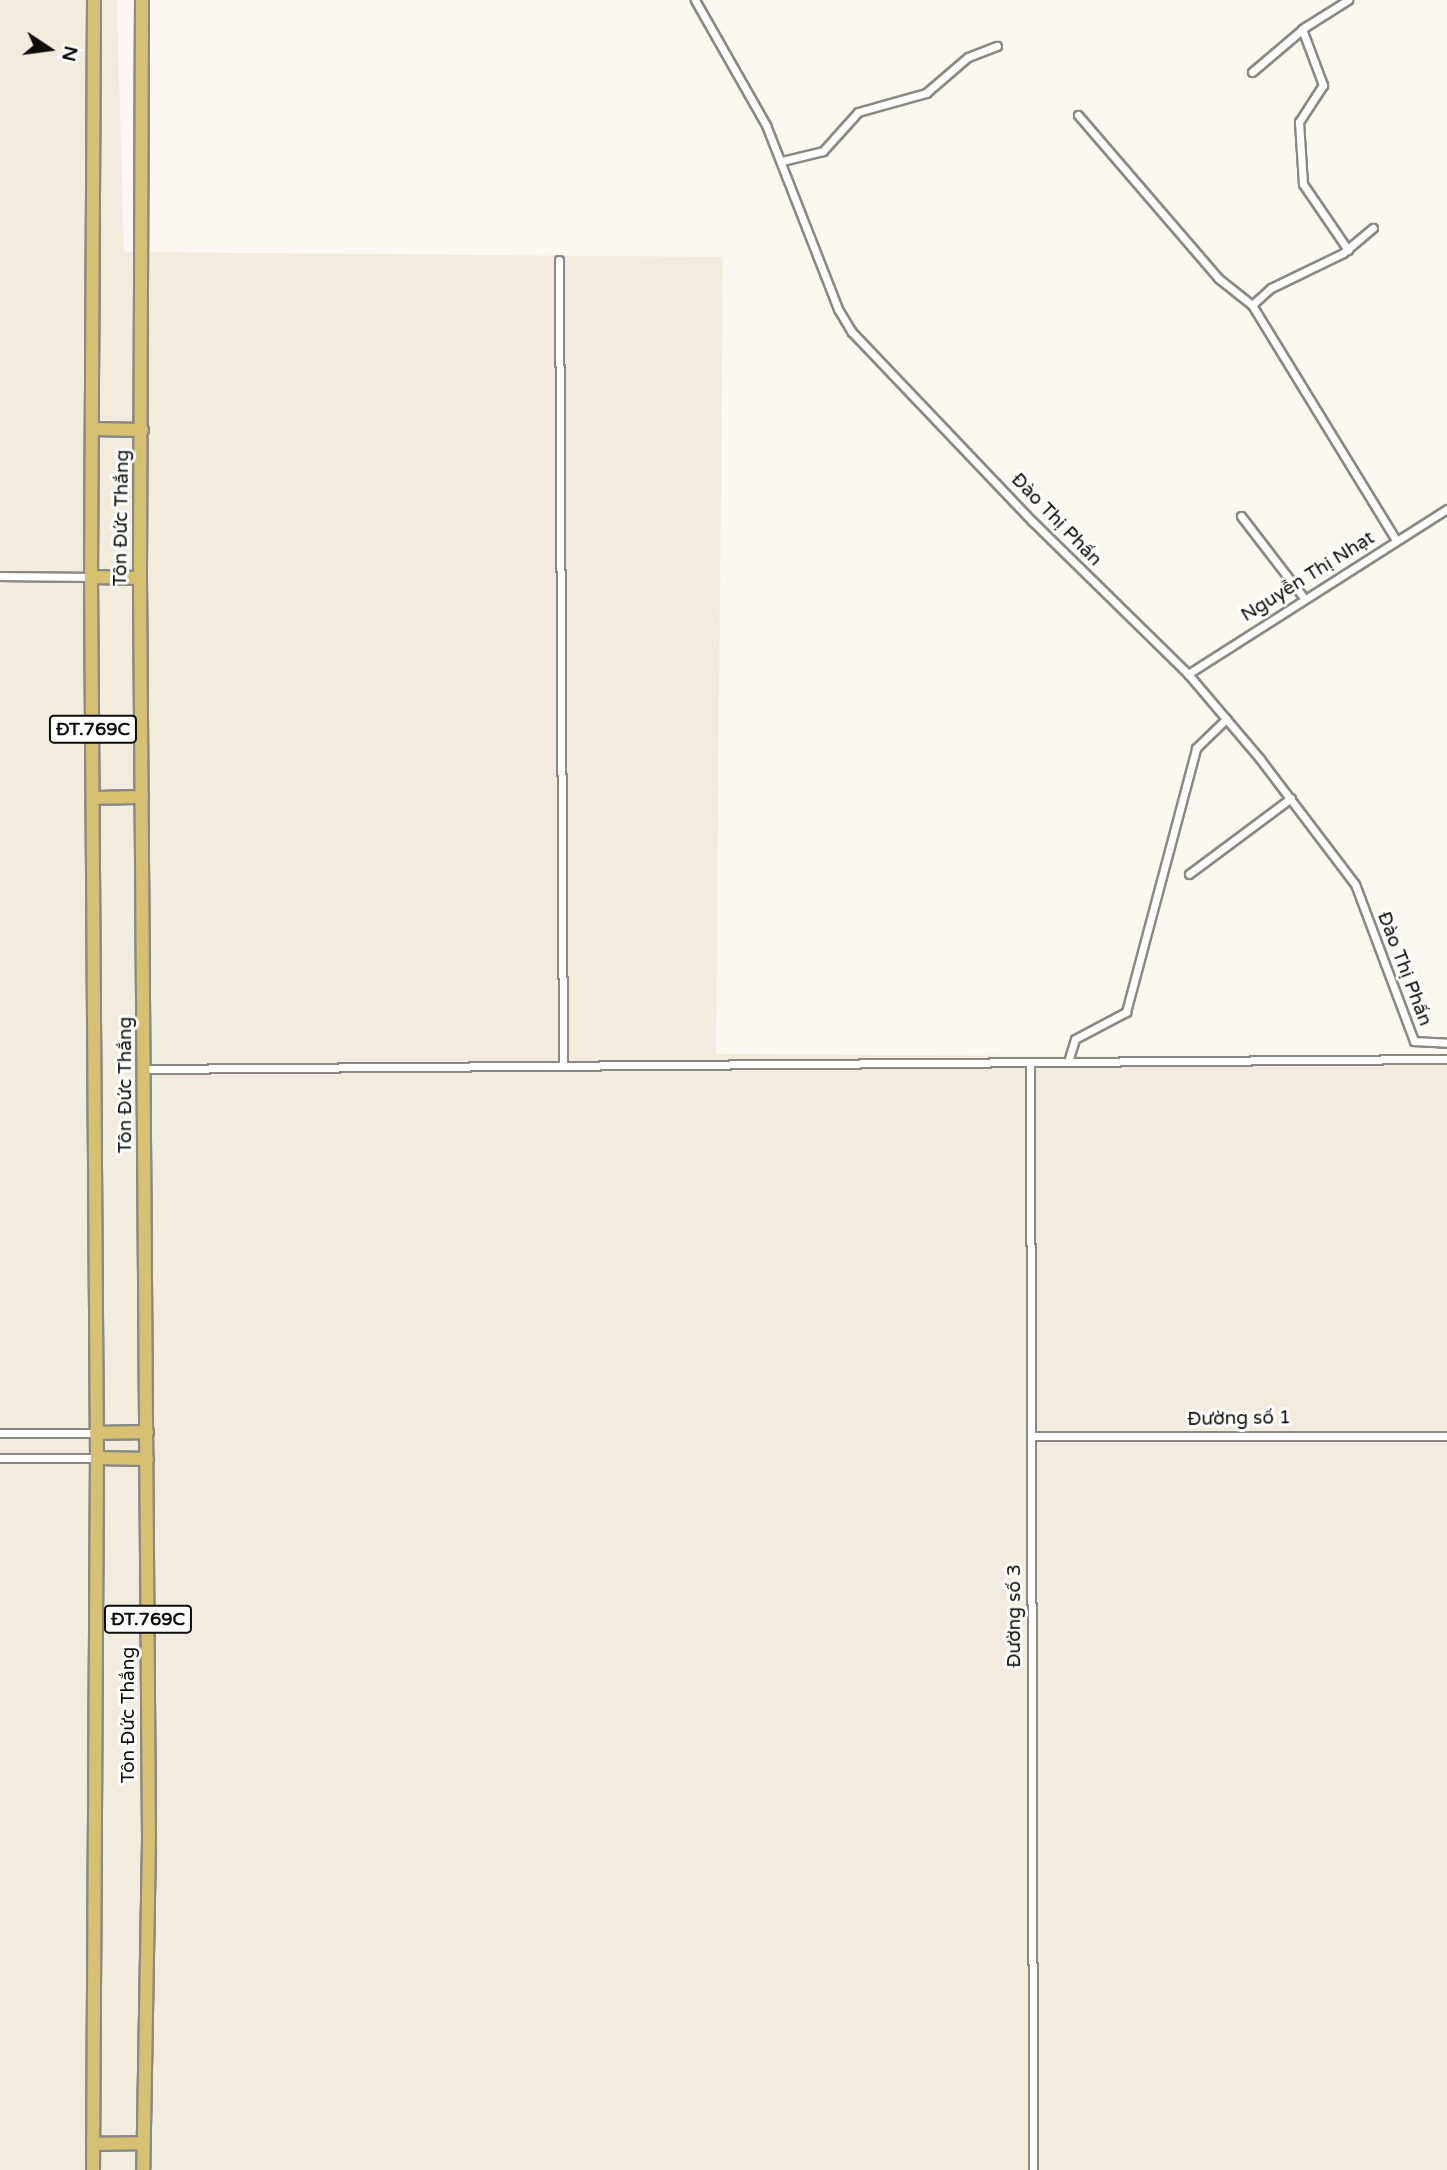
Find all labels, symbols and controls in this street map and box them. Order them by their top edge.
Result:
north arrow [14,14,84,84]
text: N [57,44,82,64]
street label: Tôn Đức Thắng [109,449,135,587]
street label: Đào Thị Phấn [1006,469,1106,571]
street label: Nguyễn Thị Nhạt [1237,527,1379,627]
road number: ĐT.769C [48,714,138,744]
street label: Đào Thị Phấn [1372,909,1436,1029]
street label: Tôn Đức Thắng [115,1017,137,1153]
street label: Đường số 1 [1187,1407,1291,1431]
street label: Đường số 3 [1004,1564,1026,1668]
road number: ĐT.769C [102,1604,194,1634]
street label: Tôn Đức Thắng [118,1647,140,1783]

